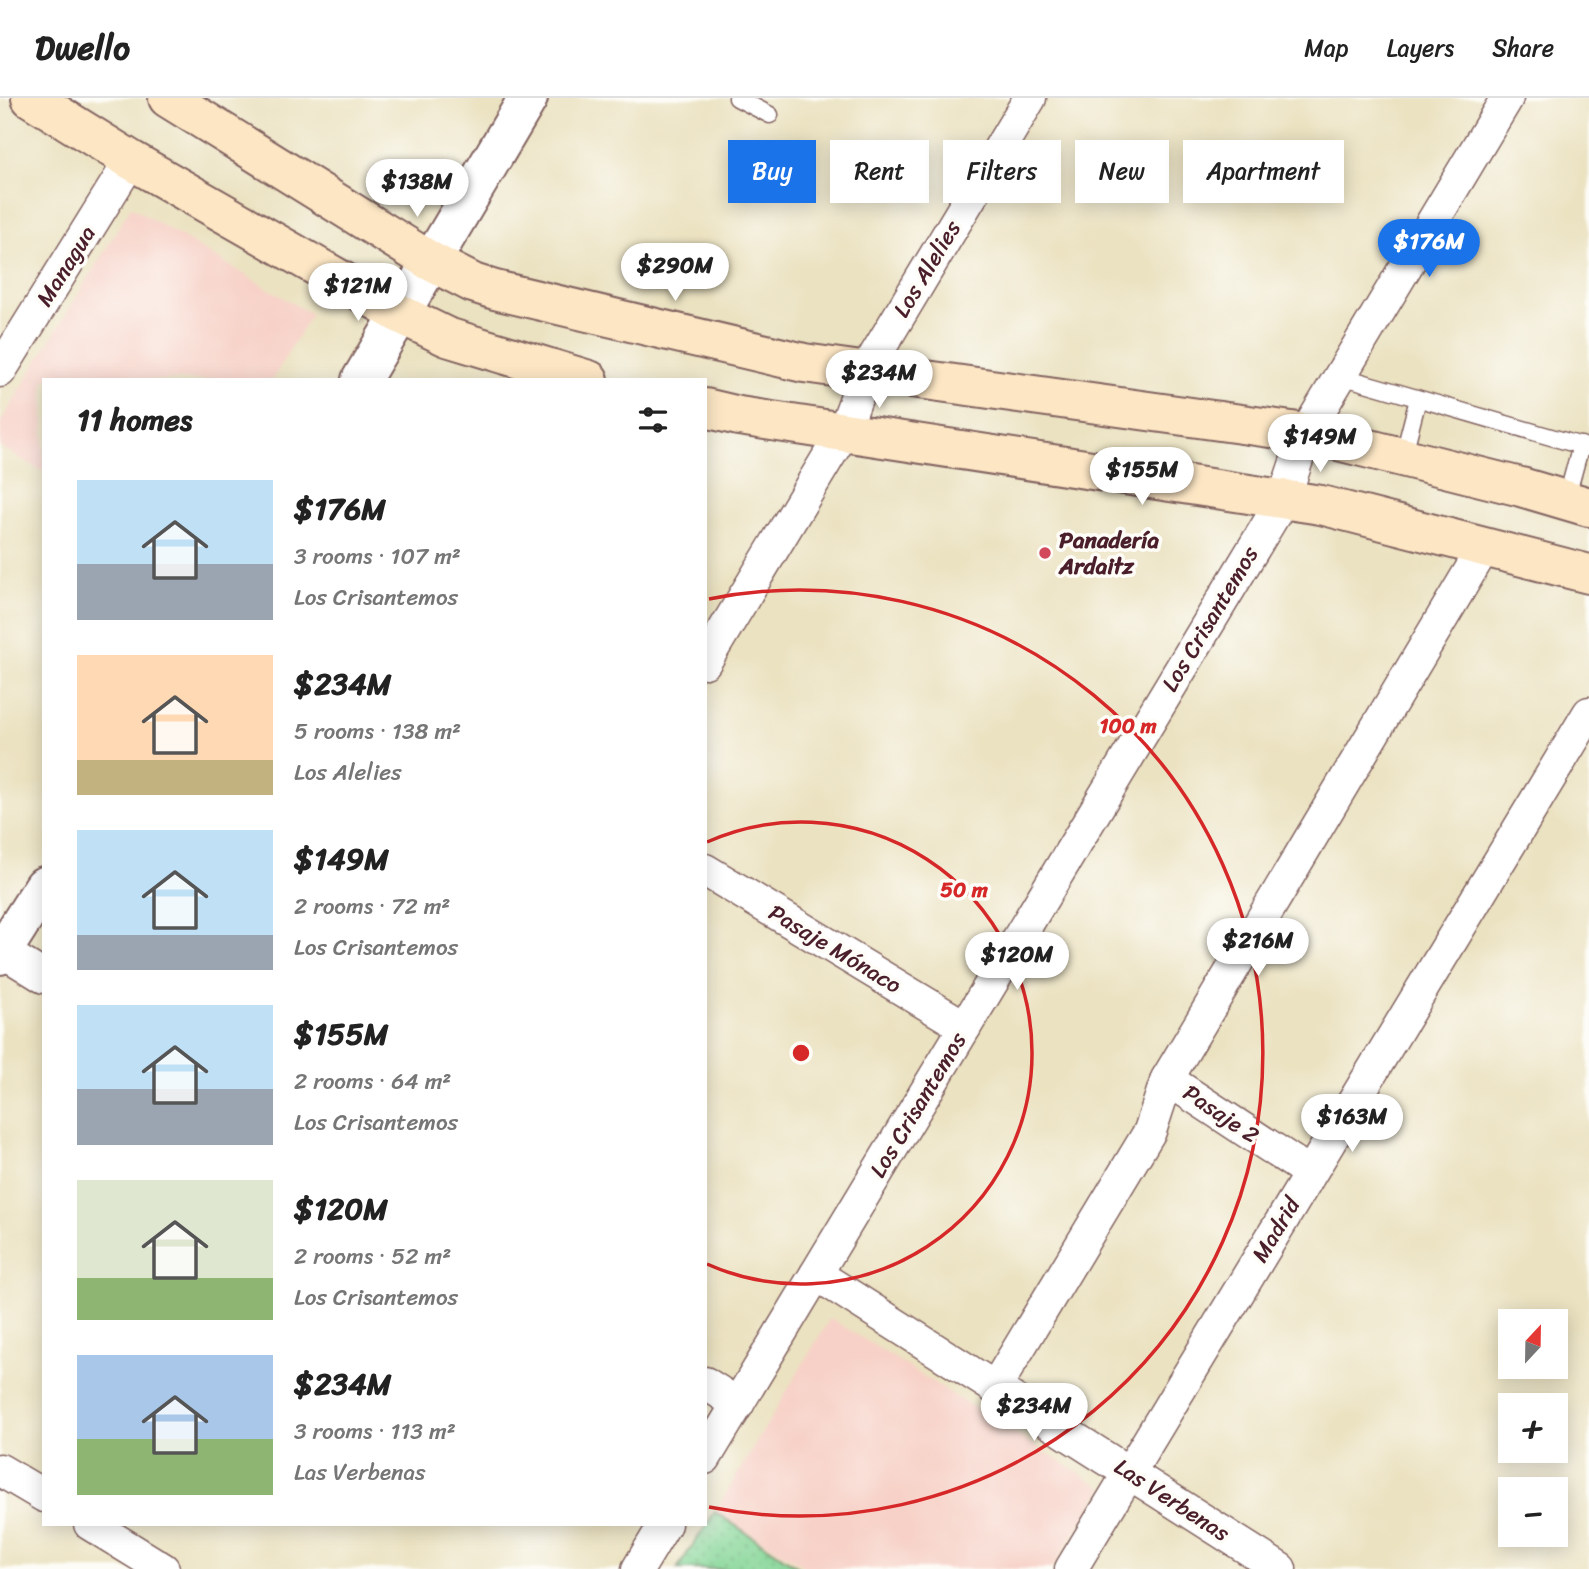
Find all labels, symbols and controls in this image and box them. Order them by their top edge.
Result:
text: Dwello [35,19,130,77]
text: Map [1304,27,1349,69]
text: Layers [1387,27,1454,69]
text: Share [1492,27,1554,69]
chip: Buy [728,140,816,203]
chip: Rent [830,140,929,203]
chip: Filters [943,140,1061,203]
chip: New [1075,140,1169,203]
chip: Apartment [1183,140,1344,203]
pin: $138M [368,159,466,219]
text: $138M [382,161,452,202]
street label: Los Alelies [882,212,973,326]
street label: Managua [25,217,107,315]
pin: $176M [1380,220,1478,279]
text: $176M [1394,221,1464,262]
pin: $290M [626,244,724,303]
text: $290M [637,245,713,286]
pin: $121M [309,264,407,323]
text: $121M [324,265,392,306]
pin: $234M [830,350,928,410]
text: $234M [842,352,916,393]
text: 11 homes [77,393,192,447]
icon: filters [634,401,672,439]
pin: $149M [1271,414,1369,474]
text: $149M [1284,416,1356,457]
pin: $155M [1093,448,1191,507]
text: $155M [1106,449,1178,490]
text: $176M [294,482,386,536]
icon: home [133,508,217,592]
place label: Panadería Ardaitz [1058,520,1159,587]
text: 3 rooms · 107 m² [294,536,461,577]
street label: Los Crisantemos [1150,538,1270,700]
marker: Panadería Ardaitz [1037,545,1053,561]
text: Los Crisantemos [294,577,458,618]
text: $234M [294,657,391,711]
icon: home [133,683,217,767]
text: 100 m [1099,707,1157,745]
text: 5 rooms · 138 m² [294,711,461,752]
text: Los Alelies [294,752,402,793]
text: $149M [294,832,389,886]
icon: home [133,858,217,942]
text: 50 m [940,871,989,909]
text: 2 rooms · 72 m² [294,886,450,927]
street label: Pasaje Mónaco [760,893,910,1005]
pin: $216M [1209,918,1307,978]
text: $216M [1223,920,1293,961]
text: Los Crisantemos [294,927,458,968]
pin: $120M [968,932,1066,992]
text: $120M [981,934,1053,975]
text: $155M [294,1007,388,1061]
street label: Los Crisantemos [858,1024,978,1186]
icon: home [133,1033,217,1117]
centre of rings [789,1041,813,1065]
text: 2 rooms · 64 m² [294,1061,451,1102]
street label: Pasaje 2 [1174,1073,1268,1155]
pin: $163M [1303,1094,1401,1154]
text: $163M [1317,1096,1387,1137]
text: Los Crisantemos [294,1102,458,1143]
text: $120M [294,1182,388,1236]
street label: Madrid [1240,1188,1313,1271]
icon: home [133,1208,217,1292]
text: 2 rooms · 52 m² [294,1236,451,1277]
text: Los Crisantemos [294,1277,458,1318]
north arrow [1498,1309,1568,1379]
map controls [1498,1309,1568,1547]
text: $234M [294,1357,391,1411]
icon: home [133,1383,217,1467]
pin: $234M [985,1384,1083,1443]
text: $234M [997,1385,1071,1426]
button: + [1498,1393,1568,1463]
text: 3 rooms · 113 m² [294,1411,456,1452]
street label: Las Verbenas [1106,1447,1239,1553]
text: Las Verbenas [294,1452,426,1493]
button: − [1498,1477,1568,1547]

